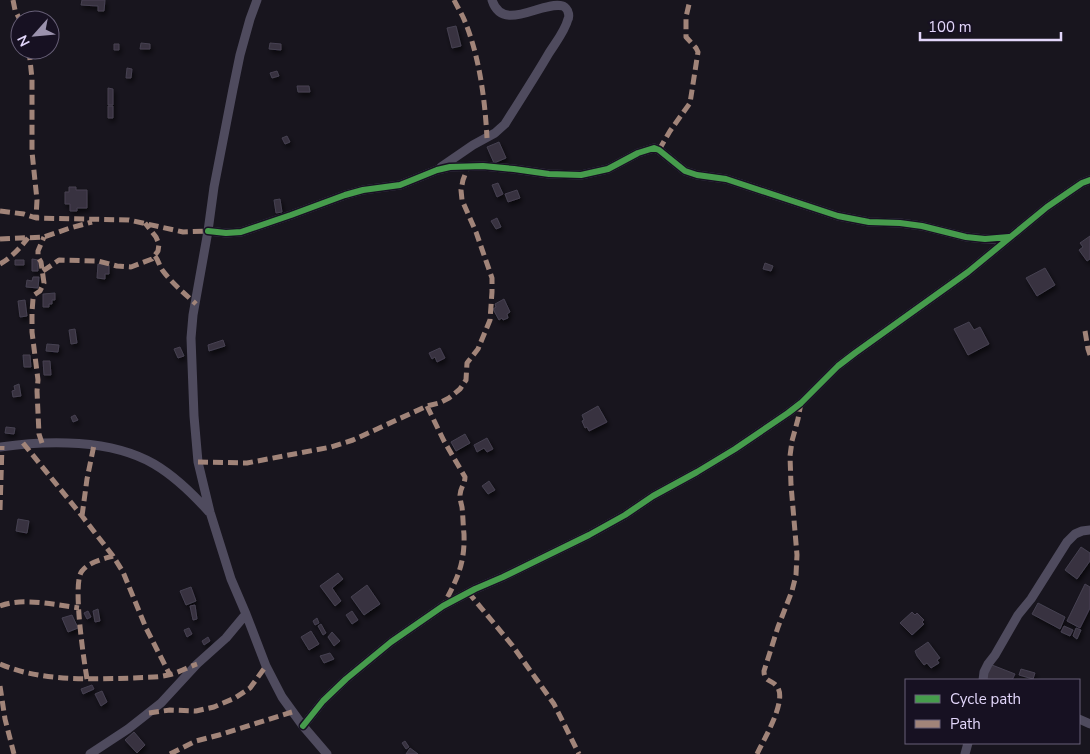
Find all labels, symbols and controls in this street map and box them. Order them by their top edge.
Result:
north arrow [10,10,60,60]
scale bar [920,10,1061,42]
text: 100 m [928,17,972,37]
text: N [13,32,35,50]
legend [905,679,1080,744]
text: Cycle path [950,689,1021,709]
text: Path [950,714,981,734]

